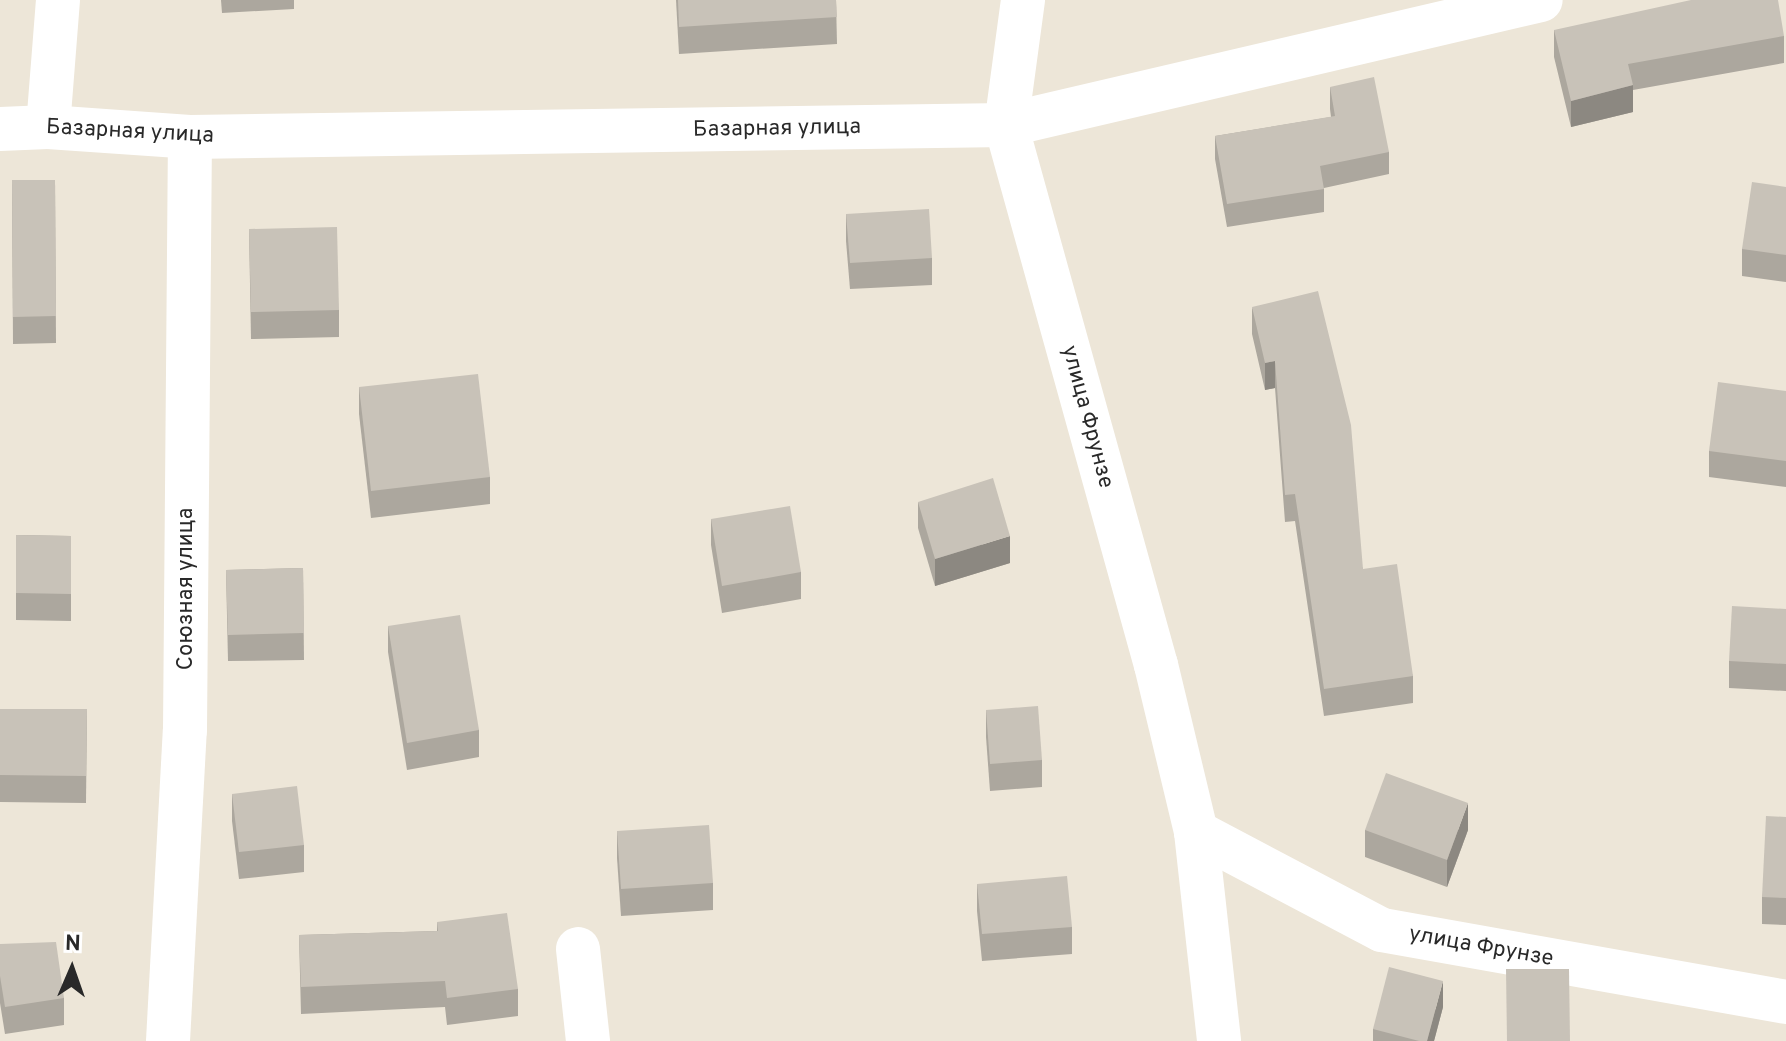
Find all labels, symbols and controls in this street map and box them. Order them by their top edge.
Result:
street label: Базарная улица [45,114,215,150]
street label: Базарная улица [693,114,861,144]
street label: улица Фрунзе [1055,343,1119,491]
street label: Союзная улица [174,508,200,670]
street label: улица Фрунзе [1407,921,1555,973]
north arrow [32,929,112,1009]
text: N [64,931,81,958]

